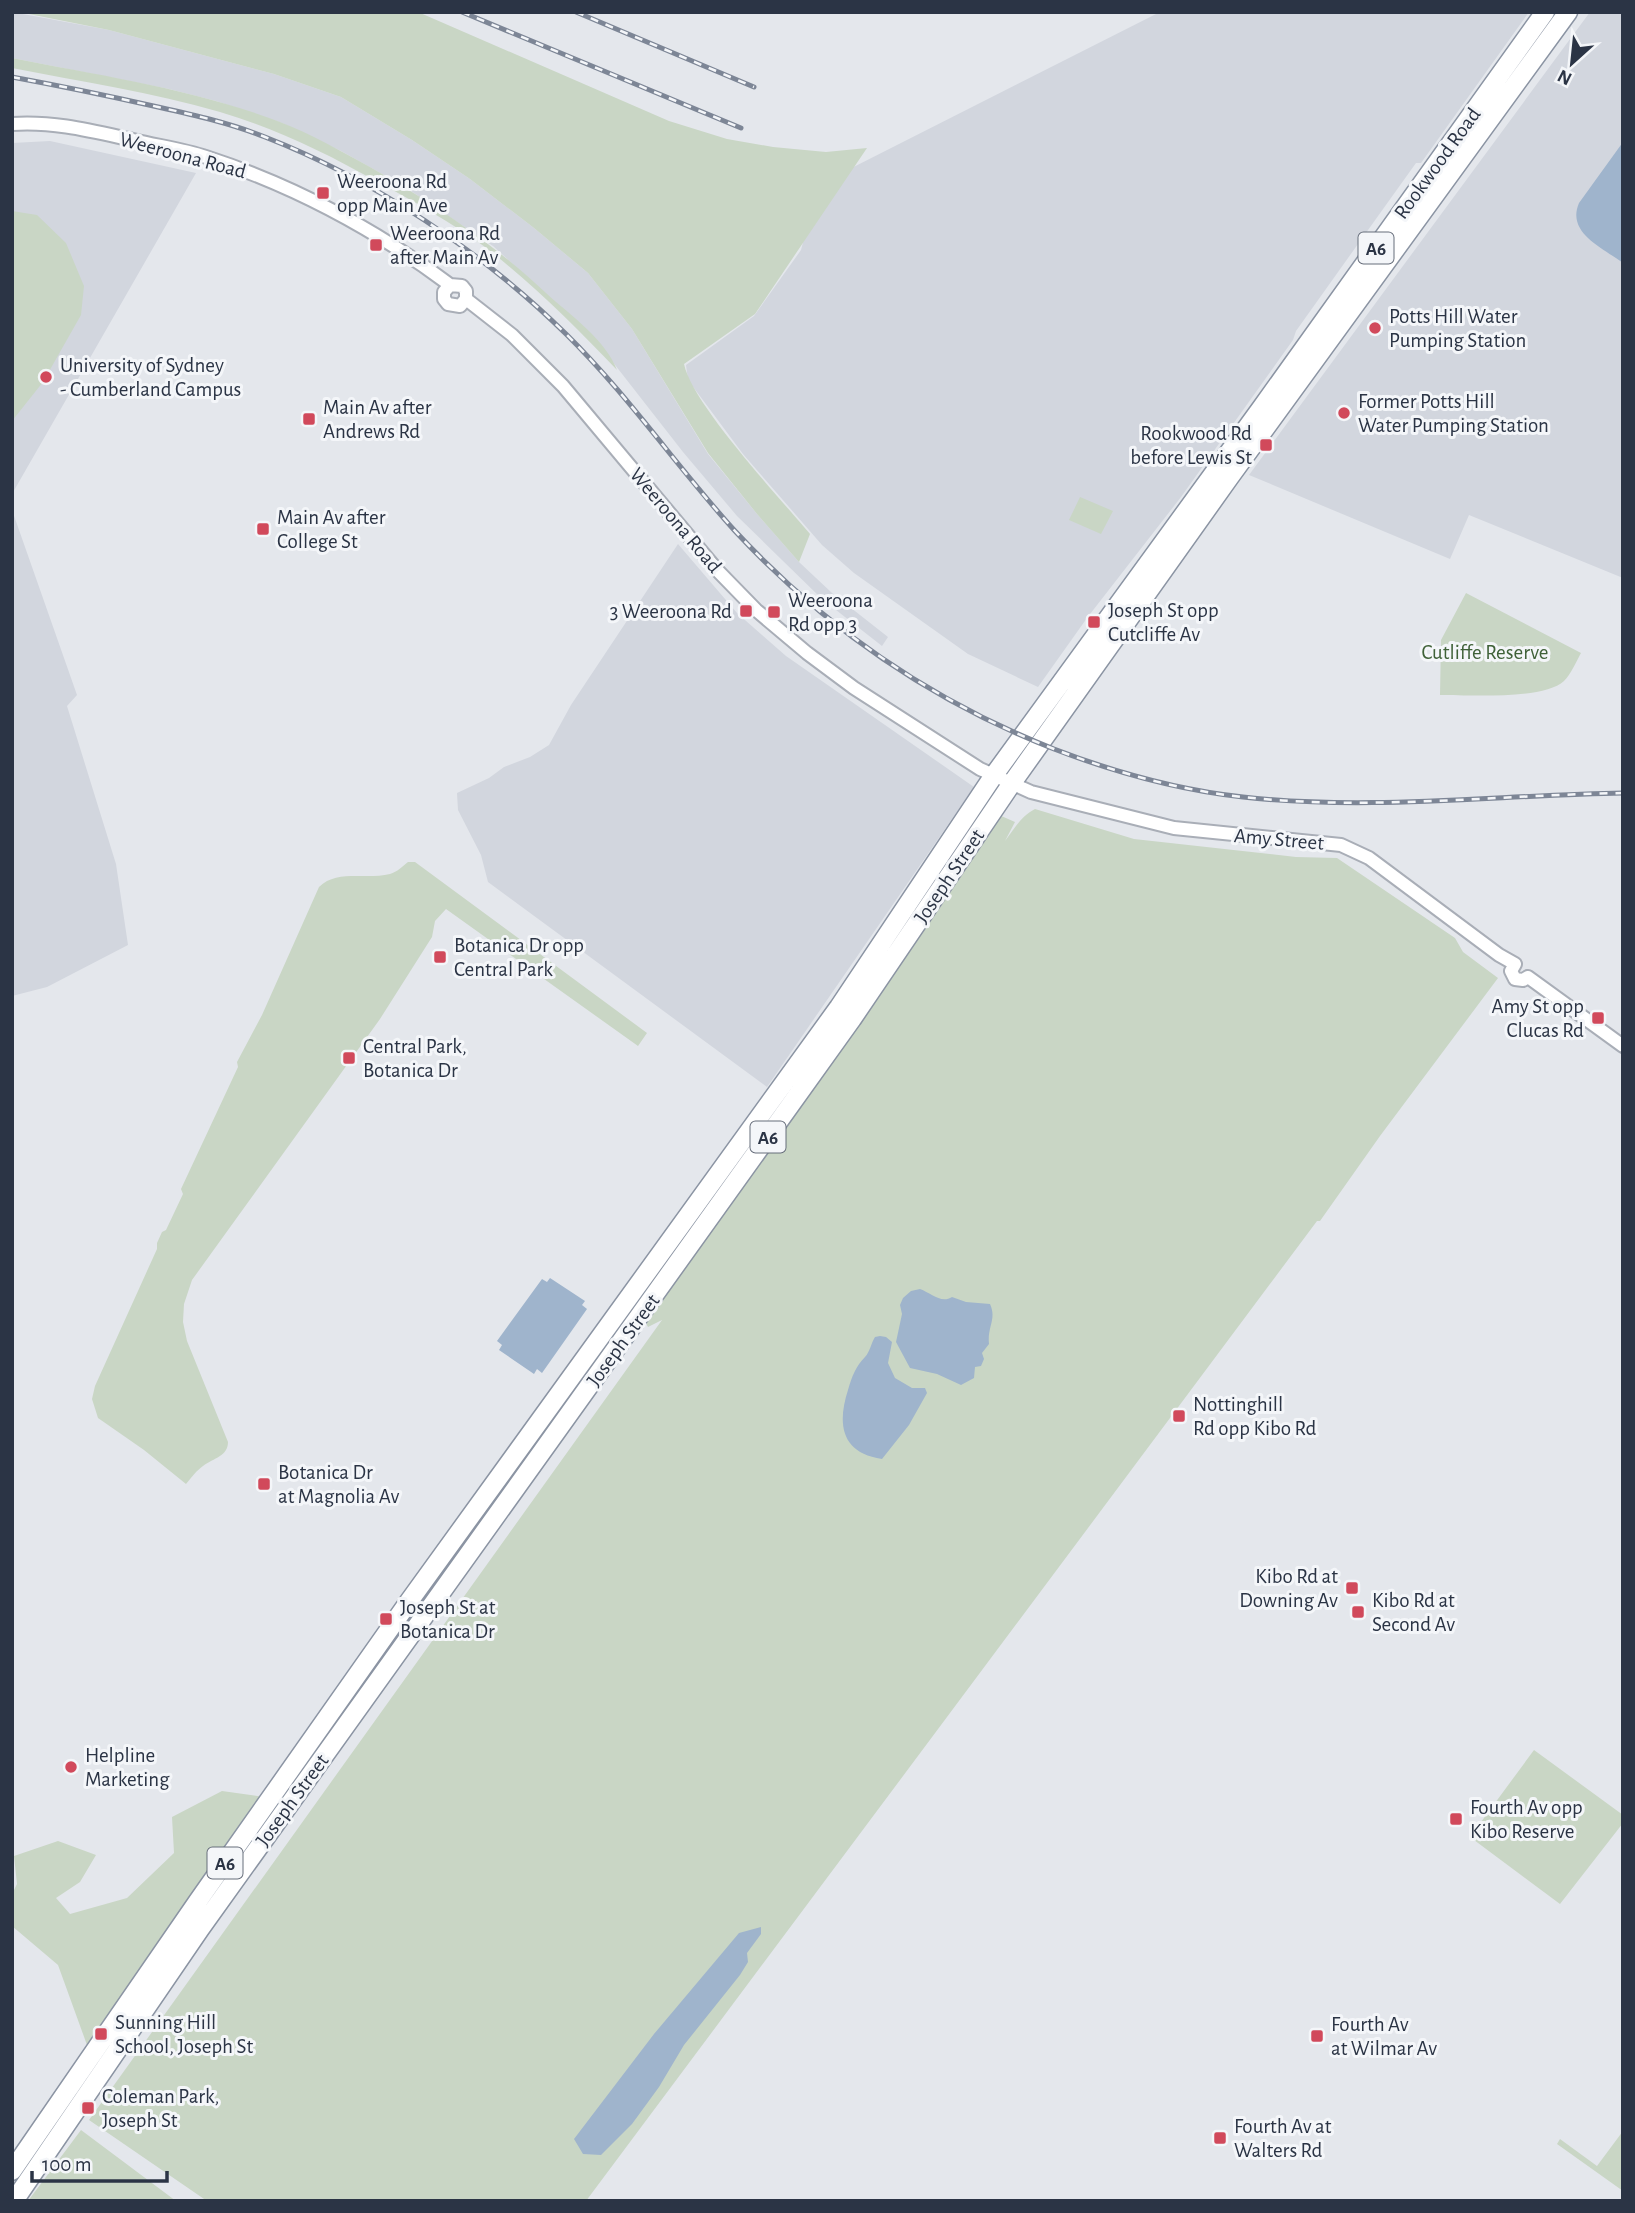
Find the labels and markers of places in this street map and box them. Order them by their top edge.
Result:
place label: Weeroona Rd opp Main Ave [337,171,448,216]
marker: Weeroona Rd opp Main Ave [315,185,331,201]
place label: Weeroona Rd after Main Av [390,223,500,268]
marker: Weeroona Rd after Main Av [368,237,384,253]
place label: Potts Hill Water Pumping Station [1389,306,1526,351]
marker: Potts Hill Water Pumping Station [1367,320,1383,336]
place label: University of Sydney - Cumberland Campus [60,355,241,400]
marker: University of Sydney - Cumberland Campus [38,369,54,385]
place label: Former Potts Hill Water Pumping Station [1358,391,1549,436]
place label: Main Av after Andrews Rd [323,397,432,442]
marker: Former Potts Hill Water Pumping Station [1336,405,1352,421]
marker: Main Av after Andrews Rd [301,411,317,427]
place label: Rookwood Rd before Lewis St [1130,423,1252,468]
marker: Rookwood Rd before Lewis St [1258,437,1274,453]
place label: Main Av after College St [277,507,386,552]
marker: Main Av after College St [255,521,271,537]
place label: Weeroona Rd opp 3 [788,590,873,635]
place label: Joseph St opp Cutcliffe Av [1108,600,1219,645]
place label: 3 Weeroona Rd [610,601,732,622]
marker: 3 Weeroona Rd [738,603,754,619]
marker: Weeroona Rd opp 3 [766,604,782,620]
marker: Joseph St opp Cutcliffe Av [1086,614,1102,630]
place label: Botanica Dr opp Central Park [454,935,584,980]
marker: Botanica Dr opp Central Park [432,949,448,965]
place label: Amy St opp Clucas Rd [1491,996,1584,1041]
marker: Amy St opp Clucas Rd [1590,1010,1606,1026]
place label: Central Park, Botanica Dr [363,1036,467,1081]
marker: Central Park, Botanica Dr [341,1050,357,1066]
place label: Nottinghill Rd opp Kibo Rd [1193,1394,1316,1439]
marker: Nottinghill Rd opp Kibo Rd [1171,1408,1187,1424]
place label: Botanica Dr at Magnolia Av [278,1462,399,1507]
marker: Botanica Dr at Magnolia Av [256,1476,272,1492]
place label: Kibo Rd at Downing Av [1239,1566,1338,1611]
marker: Kibo Rd at Downing Av [1344,1580,1360,1596]
place label: Kibo Rd at Second Av [1372,1590,1455,1635]
place label: Joseph St at Botanica Dr [400,1597,496,1642]
marker: Kibo Rd at Second Av [1350,1604,1366,1620]
marker: Joseph St at Botanica Dr [378,1611,394,1627]
place label: Helpline Marketing [85,1745,170,1790]
marker: Helpline Marketing [63,1759,79,1775]
place label: Fourth Av opp Kibo Reserve [1470,1797,1583,1842]
marker: Fourth Av opp Kibo Reserve [1448,1811,1464,1827]
place label: Sunning Hill School, Joseph St [115,2012,253,2057]
place label: Fourth Av at Wilmar Av [1331,2014,1437,2059]
marker: Sunning Hill School, Joseph St [93,2026,109,2042]
marker: Fourth Av at Wilmar Av [1309,2028,1325,2044]
place label: Coleman Park, Joseph St [102,2086,219,2131]
marker: Coleman Park, Joseph St [80,2100,96,2116]
place label: Fourth Av at Walters Rd [1234,2116,1332,2161]
marker: Fourth Av at Walters Rd [1212,2130,1228,2146]

